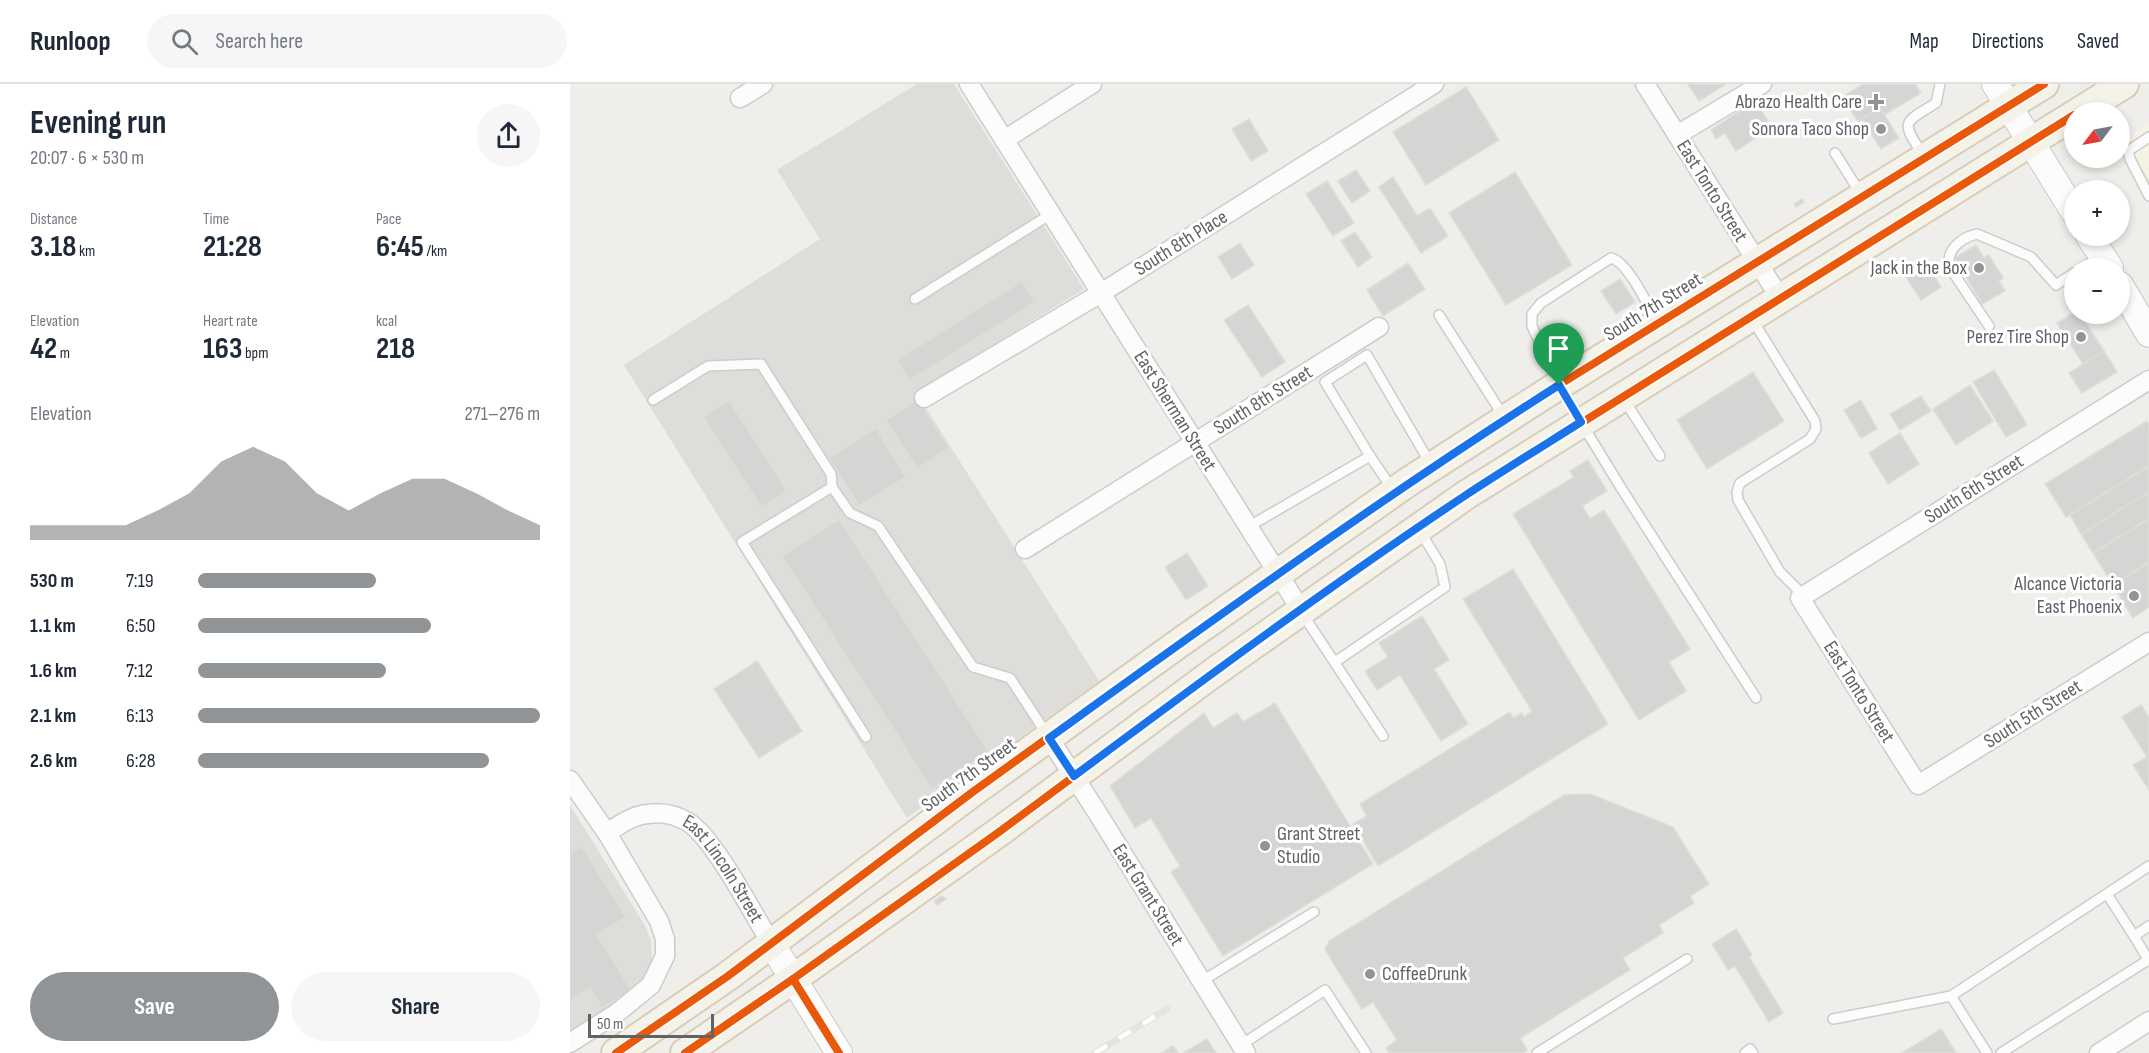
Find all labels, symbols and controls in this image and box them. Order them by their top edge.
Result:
search box [147,14,567,68]
text: Runloop [30,25,111,58]
icon: search [168,25,201,58]
text: Search here [216,28,303,55]
text: Map [1909,29,1939,54]
text: Directions [1972,29,2044,54]
text: Saved [2077,29,2119,54]
place label: Abrazo Health Care [1734,90,1862,114]
marker: Abrazo Health Care [1867,93,1885,111]
north arrow [2064,102,2130,168]
map controls [2064,102,2130,324]
text: Evening run [30,103,166,143]
button: share [477,104,540,167]
place label: Sonora Taco Shop [1751,117,1869,141]
marker: Sonora Taco Shop [1874,122,1888,136]
street label: East Tonto Street [1671,136,1753,246]
text: 20:07 · 6 × 530 m [30,146,144,170]
button: + [2064,180,2130,246]
street label: South 8th Place [1130,205,1232,281]
text: Distance [30,210,77,229]
text: Time [203,210,229,229]
text: Pace [376,210,401,229]
text: 3.18 [30,229,76,265]
text: 21:28 [203,229,262,265]
text: 6:45 [376,229,424,265]
text: km [76,242,95,261]
text: /km [424,242,447,261]
place label: Jack in the Box [1870,256,1967,280]
button: − [2064,258,2130,324]
marker: Jack in the Box [1972,261,1986,275]
street label: South 7th Street [1599,267,1707,347]
text: Elevation [30,312,79,331]
text: Heart rate [203,312,258,331]
text: kcal [376,312,397,331]
pin [1533,323,1584,385]
place label: Perez Tire Shop [1967,325,2069,349]
marker: Perez Tire Shop [2074,330,2088,344]
text: 42 [30,331,57,367]
text: 163 [203,331,242,367]
text: 218 [376,331,415,367]
icon: arrive [1542,332,1575,365]
text: m [57,344,70,363]
text: bpm [242,344,268,363]
street label: East Sherman Street [1128,346,1222,476]
street label: South 8th Street [1209,360,1317,440]
text: Elevation [30,402,92,426]
text: 271–276 m [465,402,540,426]
street label: South 6th Street [1920,449,2028,529]
text: 530 m [30,569,74,593]
text: 7:19 [126,569,154,593]
place label: Alcance Victoria East Phoenix [2013,572,2122,619]
marker: Alcance Victoria East Phoenix [2127,589,2141,603]
text: 1.1 km [30,614,76,638]
text: 6:50 [126,614,155,638]
street label: East Tonto Street [1818,637,1900,747]
text: 1.6 km [30,659,77,683]
text: 7:12 [126,659,153,683]
street label: South 5th Street [1980,674,2086,754]
text: 2.1 km [30,704,76,728]
text: 6:13 [126,704,154,728]
street label: South 7th Street [917,733,1021,817]
text: 2.6 km [30,749,77,773]
text: 6:28 [126,749,156,773]
street label: East Lincoln Street [678,810,768,927]
place label: Grant Street Studio [1277,822,1360,869]
marker: Grant Street Studio [1258,839,1272,853]
street label: East Grant Street [1107,840,1189,950]
place label: CoffeeDrunk [1382,962,1467,986]
marker: CoffeeDrunk [1363,967,1377,981]
button: Save [30,972,279,1041]
button: Share [291,972,540,1041]
scale bar [588,1011,714,1038]
text: 50 m [597,1015,623,1034]

